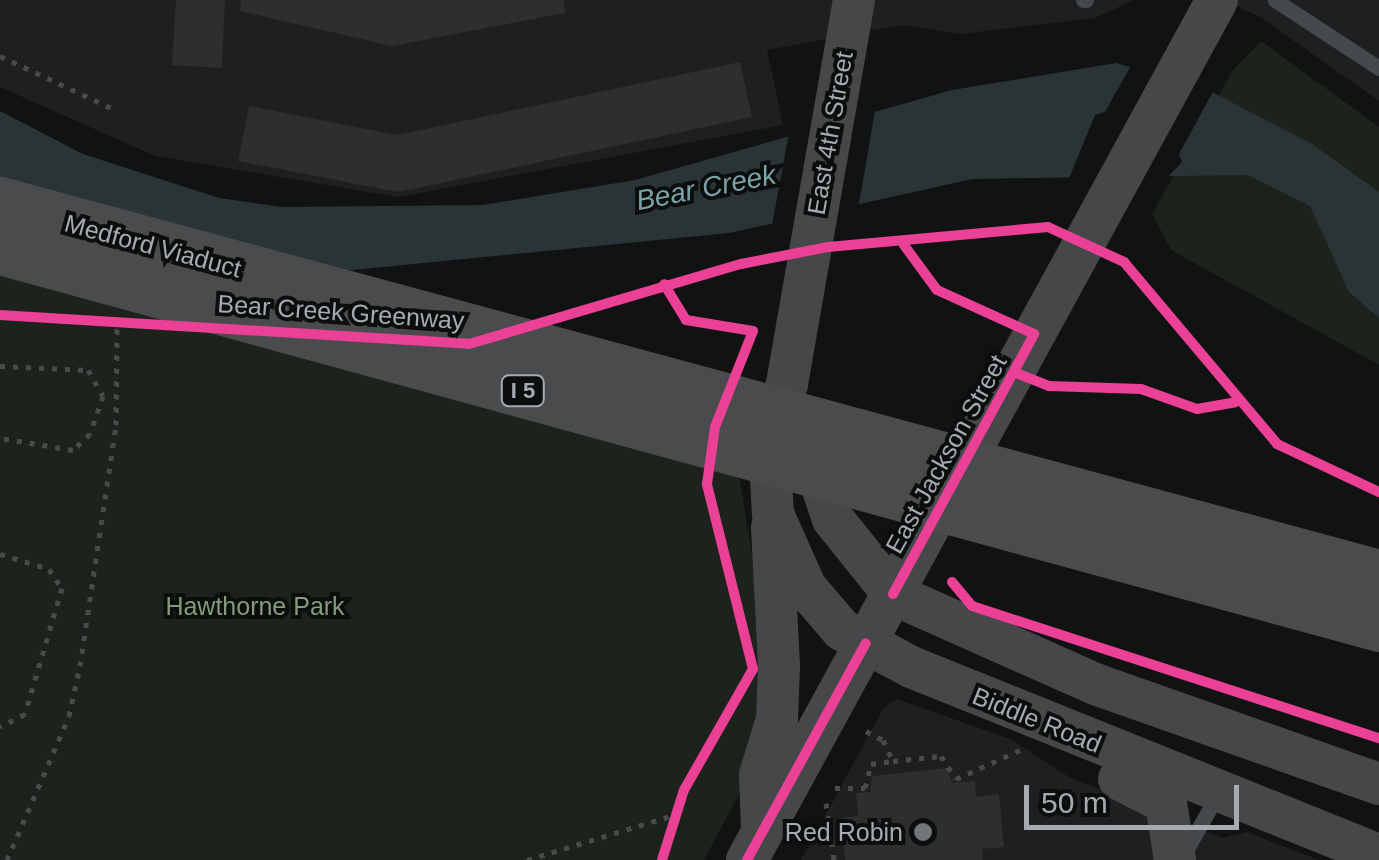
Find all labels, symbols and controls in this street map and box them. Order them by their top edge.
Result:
street label: East 4th Street [801,49,859,217]
water label: Bear Creek [633,158,779,218]
street label: Medford Viaduct [61,208,245,284]
street label: Bear Creek Greenway [217,288,465,336]
street label: East Jackson Street [879,350,1013,558]
road number: I 5 [500,374,546,408]
park label: Hawthorne Park [165,591,345,621]
street label: Biddle Road [968,681,1106,759]
scale bar [1029,765,1244,827]
text: 50 m [1041,786,1108,819]
place label: Red Robin [785,817,903,847]
marker: Red Robin [912,821,934,843]

